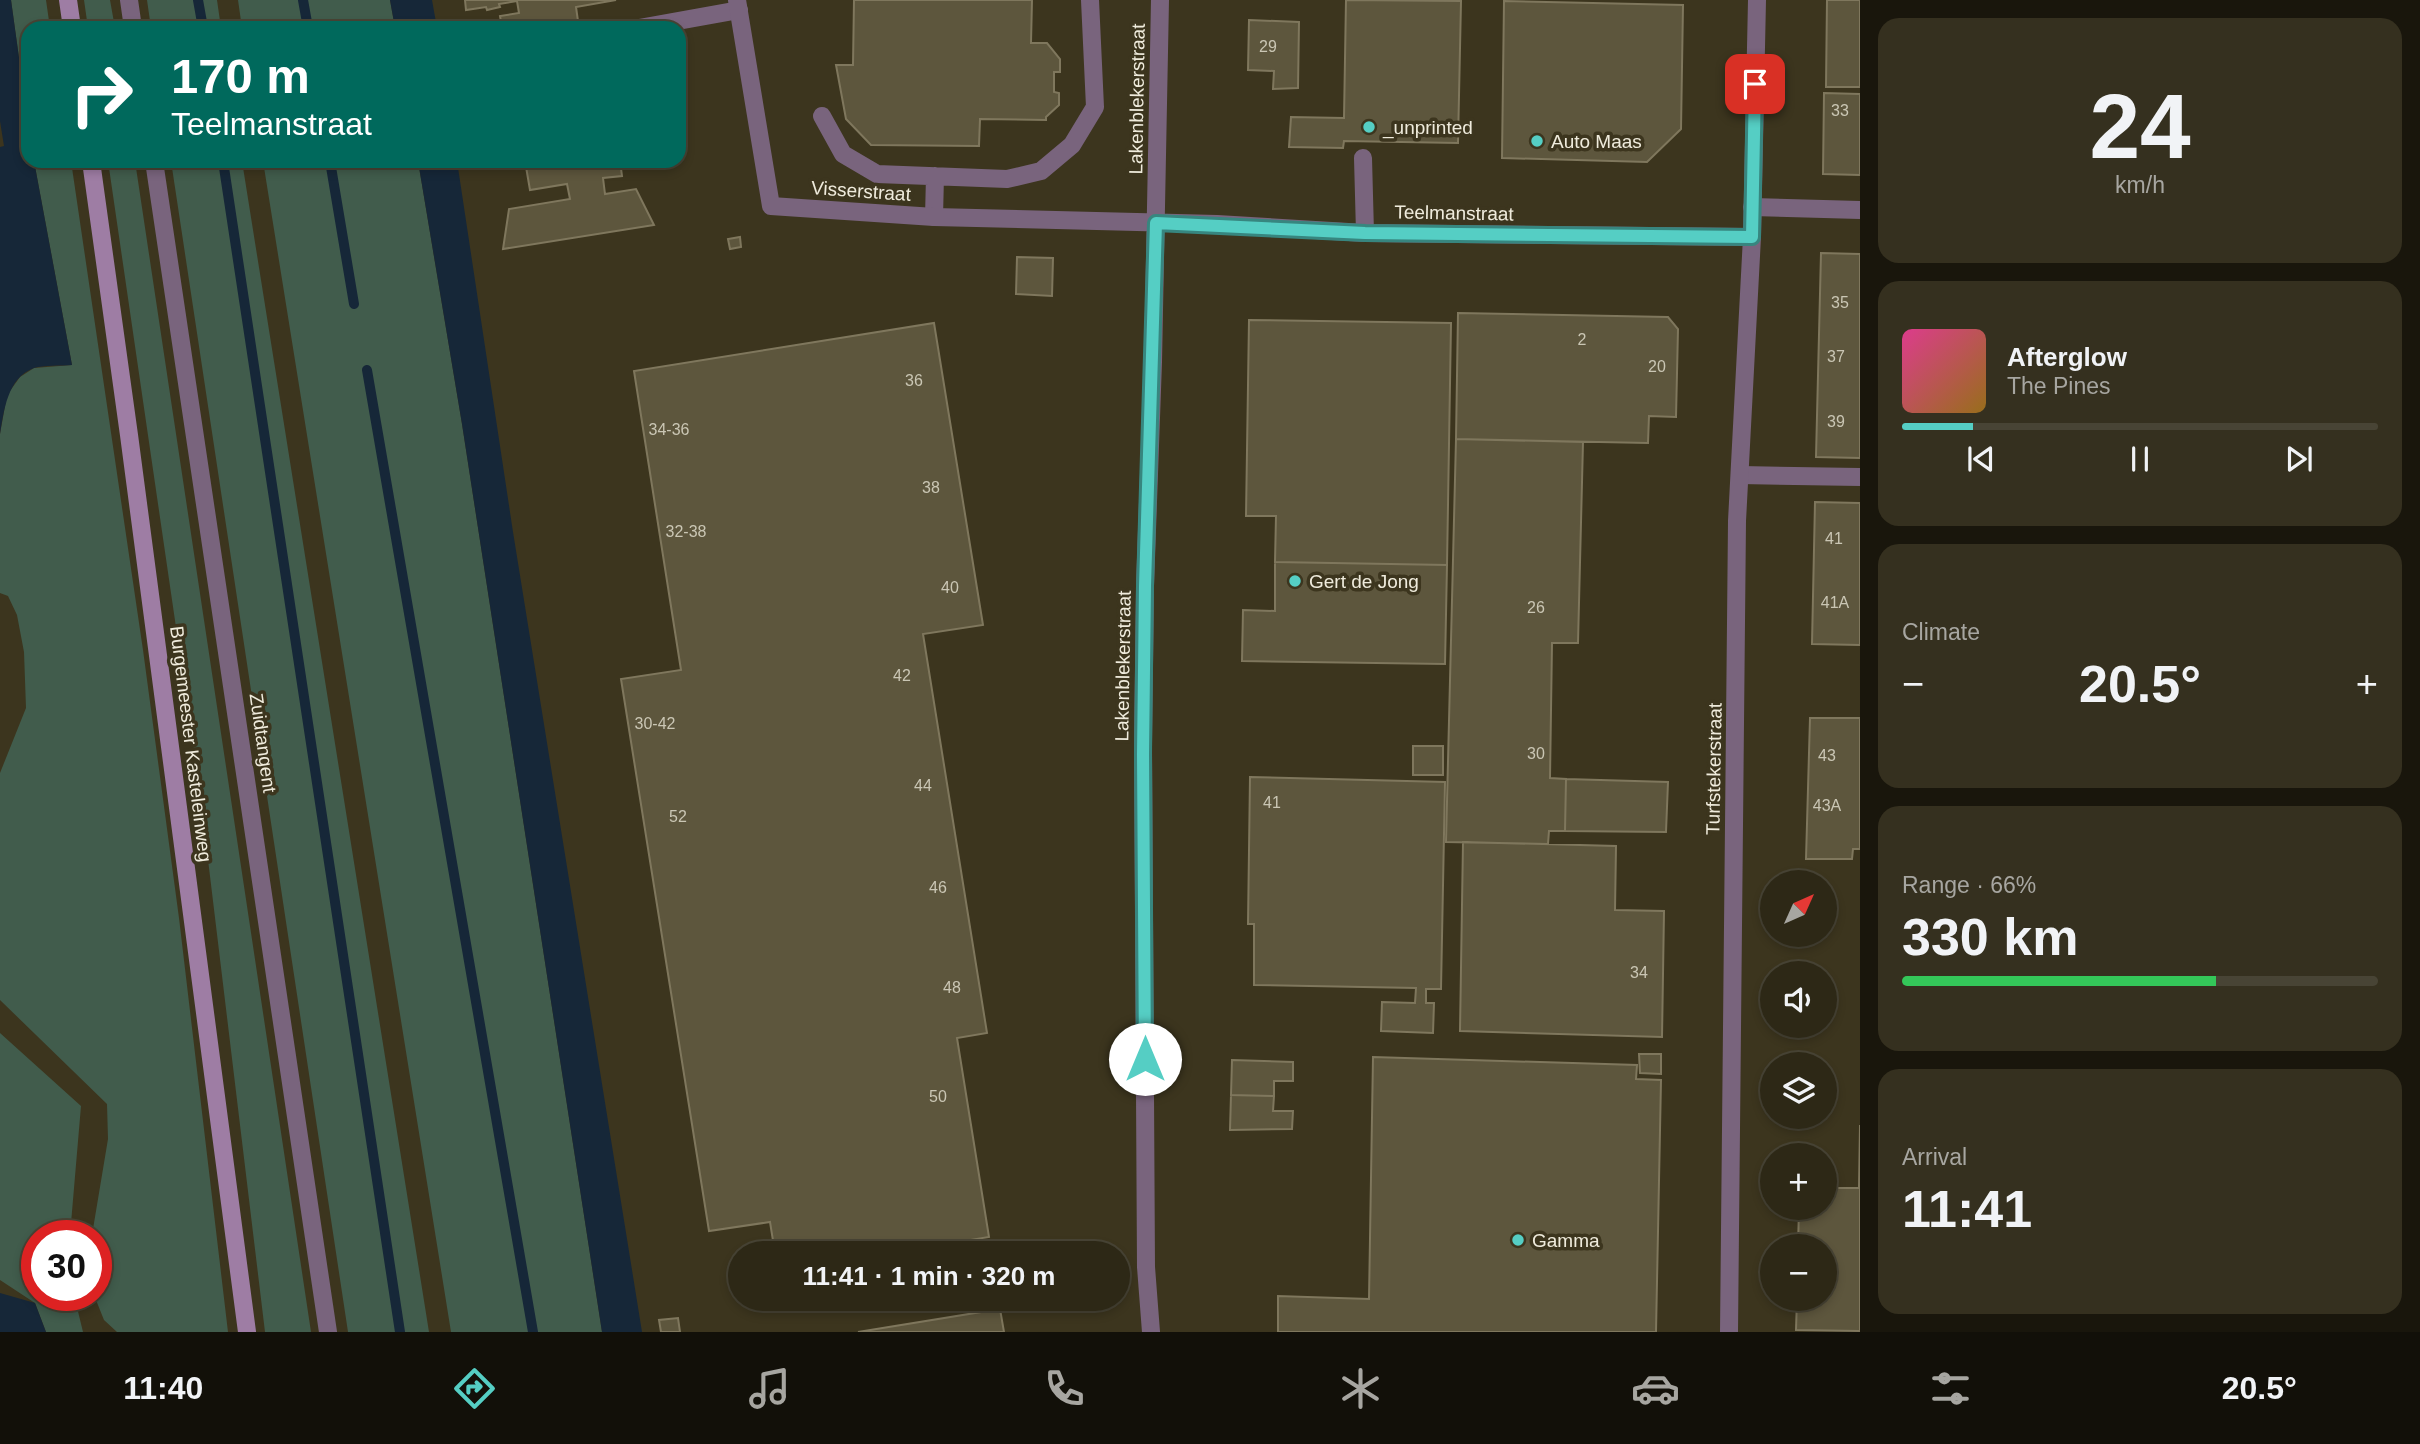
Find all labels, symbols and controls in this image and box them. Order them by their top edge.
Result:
street label: Lakenblekerstraat [1125,23,1149,175]
house number: 29 [1259,38,1277,55]
icon: right [56,49,147,140]
text: 170 m [171,49,310,103]
pin [1725,54,1785,114]
icon: arrive [1736,65,1774,103]
text: 24 [2089,76,2191,177]
house number: 33 [1831,102,1849,119]
text: Teelmanstraat [171,106,372,142]
place label: _unprinted [1382,117,1473,139]
marker: _unprinted [1361,119,1377,135]
place label: Auto Maas [1551,131,1642,152]
marker: Auto Maas [1529,133,1545,149]
text: km/h [2115,172,2165,198]
street label: Visserstraat [810,177,912,205]
street label: Teelmanstraat [1394,201,1515,225]
house number: 35 [1831,294,1849,311]
house number: 2 [1578,331,1587,348]
text: Afterglow [2007,342,2127,372]
house number: 37 [1827,348,1845,365]
house number: 20 [1648,358,1666,375]
house number: 36 [905,372,923,389]
text: The Pines [2007,373,2111,399]
house number: 39 [1827,413,1845,430]
house number: 34-36 [649,421,690,438]
icon: previous [1962,440,2000,478]
icon: pause [2121,440,2159,478]
icon: next [2280,440,2318,478]
house number: 38 [922,479,940,496]
house number: 32-38 [666,523,707,540]
house number: 41 [1825,530,1843,547]
place label: Gert de Jong [1309,571,1419,592]
marker: Gert de Jong [1287,573,1303,589]
house number: 40 [941,579,959,596]
street label: Lakenblekerstraat [1111,590,1135,742]
house number: 41A [1821,594,1850,611]
house number: 26 [1527,599,1545,616]
text: Climate [1902,619,1980,645]
street label: Burgemeester Kasteleinweg [166,625,216,863]
text: 20.5° [2079,655,2201,713]
text: − [1902,663,1924,705]
text: + [2356,663,2378,705]
house number: 42 [893,667,911,684]
street label: Zuidtangent [246,692,280,795]
street label: Turfstekerstraat [1702,702,1726,835]
house number: 30-42 [635,715,676,732]
house number: 30 [1527,745,1545,762]
house number: 43 [1818,747,1836,764]
house number: 44 [914,777,932,794]
house number: 41 [1263,794,1281,811]
house number: 43A [1813,797,1842,814]
house number: 52 [669,808,687,825]
north arrow [1760,870,1838,947]
map controls [1760,870,1837,1311]
text: Range · 66% [1902,872,2036,898]
house number: 46 [929,879,947,896]
text: 330 km [1902,908,2078,966]
button: sound [1760,961,1837,1038]
house number: 34 [1630,964,1648,981]
house number: 48 [943,979,961,996]
position arrow [1108,1022,1182,1096]
button: layers [1760,1052,1837,1129]
house number: 50 [929,1088,947,1105]
button: + [1760,1143,1837,1220]
text: Arrival [1902,1144,1967,1170]
text: 11:41 [1902,1180,2032,1238]
speed limit sign: 30 [21,1220,112,1311]
place label: Gamma [1532,1230,1600,1251]
marker: Gamma [1510,1232,1526,1248]
button: − [1760,1234,1837,1311]
text: 11:41 · 1 min · 320 m [803,1261,1055,1291]
icon: directions [450,1364,499,1413]
icon: music [745,1364,794,1413]
icon: phone [1040,1364,1089,1413]
icon: climate [1336,1364,1385,1413]
icon: car [1631,1364,1680,1413]
icon: filters [1926,1364,1975,1413]
text: 11:40 [123,1370,203,1406]
text: 20.5° [2222,1370,2297,1406]

